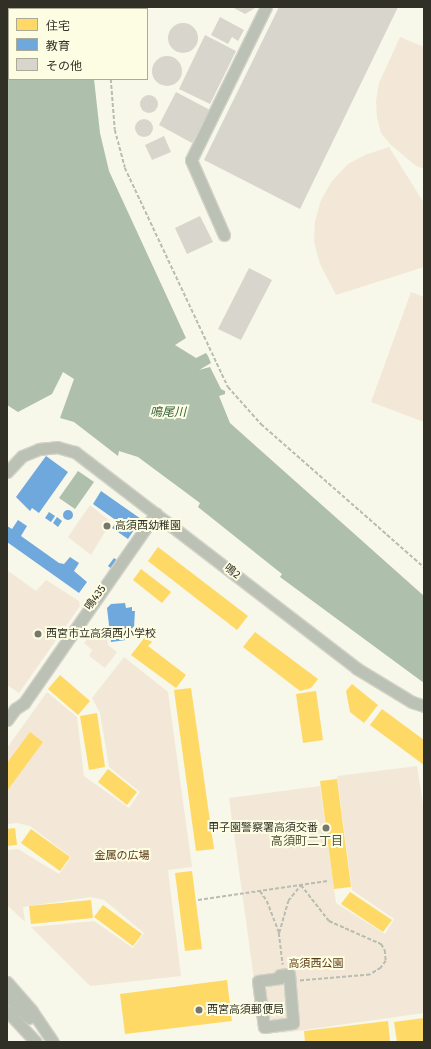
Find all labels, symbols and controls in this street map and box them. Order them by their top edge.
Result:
legend [8,8,148,80]
text: 住宅 [46,19,70,33]
text: 教育 [46,39,70,53]
text: その他 [46,59,82,73]
water label: 鳴尾川 [150,406,186,420]
place label: 高須西幼稚園 [115,519,181,533]
marker: 高須西幼稚園 [102,521,112,531]
street label: 鳴2 [221,562,243,582]
street label: 鳴435 [83,583,109,613]
place label: 西宮市立高須西小学校 [46,627,156,641]
marker: 西宮市立高須西小学校 [33,629,43,639]
place label: 甲子園警察署高須交番 [208,821,318,835]
marker: 甲子園警察署高須交番 [321,823,331,833]
district label: 高須町二丁目 [271,835,343,849]
park label: 金属の広場 [95,849,149,863]
park label: 高須西公園 [289,957,343,971]
place label: 西宮高須郵便局 [207,1003,284,1017]
marker: 西宮高須郵便局 [194,1005,204,1015]

